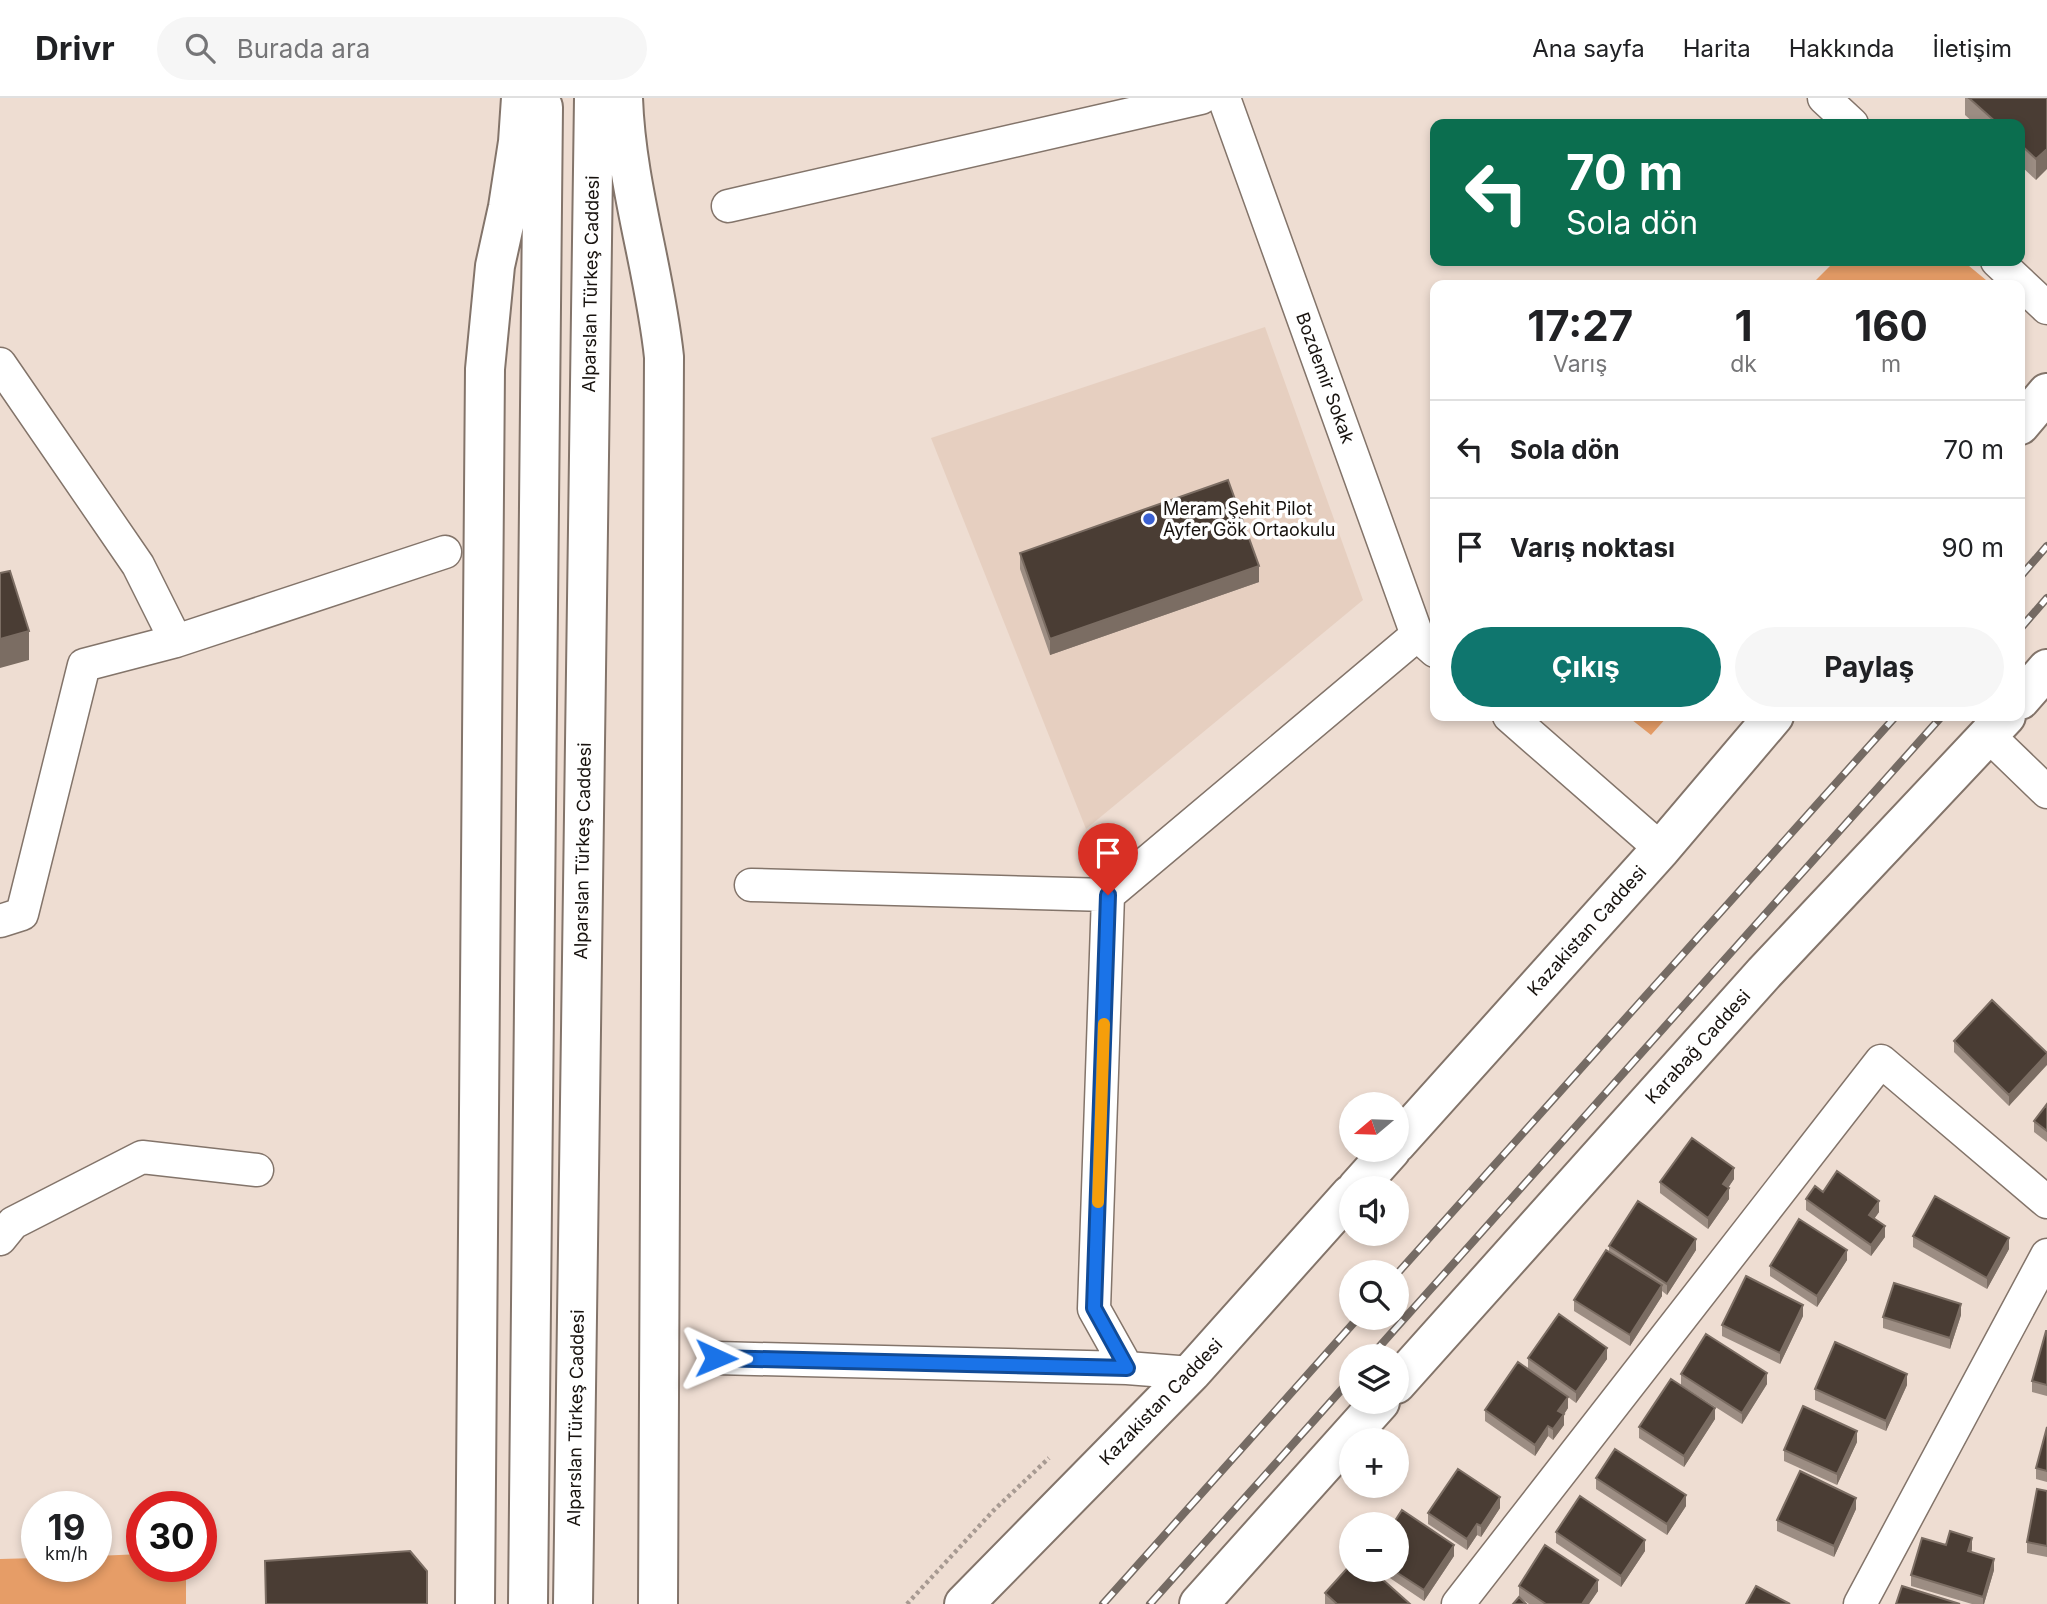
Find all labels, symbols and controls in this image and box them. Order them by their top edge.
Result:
search box [157,17,647,80]
text: Drivr [35,28,115,68]
icon: search [181,29,219,67]
text: Burada ara [237,33,370,64]
text: Ana sayfa [1532,34,1645,63]
text: Harita [1683,34,1751,63]
text: Hakkında [1789,34,1895,63]
text: İletişim [1933,34,2012,63]
text: 70 m [1566,143,1683,202]
icon: left [1451,147,1542,238]
street label: Alparslan Türkeş Caddesi [578,175,603,393]
text: Sola dön [1566,203,1698,242]
text: 17:27 [1527,300,1633,351]
text: 1 [1735,300,1753,351]
text: 160 [1854,300,1928,351]
street label: Bozdemir Sokak [1292,310,1359,446]
text: Varış [1553,350,1607,378]
text: dk [1730,350,1757,378]
text: m [1881,350,1901,378]
icon: left [1451,430,1489,468]
text: Sola dön [1510,434,1620,465]
text: 70 m [1943,434,2004,465]
place label: Meram Şehit Pilot Ayfer Gök Ortaokulu [1163,498,1335,540]
marker: Meram Şehit Pilot Ayfer Gök Ortaokulu [1141,511,1157,527]
icon: arrive [1451,528,1489,566]
text: Varış noktası [1510,532,1675,563]
text: 90 m [1941,532,2004,563]
button: Çıkış [1451,627,1721,707]
button: Paylaş [1735,627,2004,707]
street label: Alparslan Türkeş Caddesi [570,742,595,960]
pin [1078,823,1138,895]
icon: arrive [1089,834,1127,872]
street label: Kazakistan Caddesi [1523,861,1650,1000]
street label: Karabağ Caddesi [1641,985,1754,1108]
north arrow [1339,1092,1409,1162]
map controls [1339,1092,1409,1582]
button: sound [1339,1176,1409,1246]
button: search [1339,1260,1409,1330]
street label: Alparslan Türkeş Caddesi [563,1309,588,1527]
position arrow [679,1321,753,1395]
street label: Kazakistan Caddesi [1095,1334,1226,1469]
button: layers [1339,1344,1409,1414]
button: + [1339,1428,1409,1498]
speed limit sign: 30 [126,1491,217,1582]
text: 19 [48,1506,85,1548]
button: − [1339,1512,1409,1582]
text: km/h [45,1543,88,1564]

